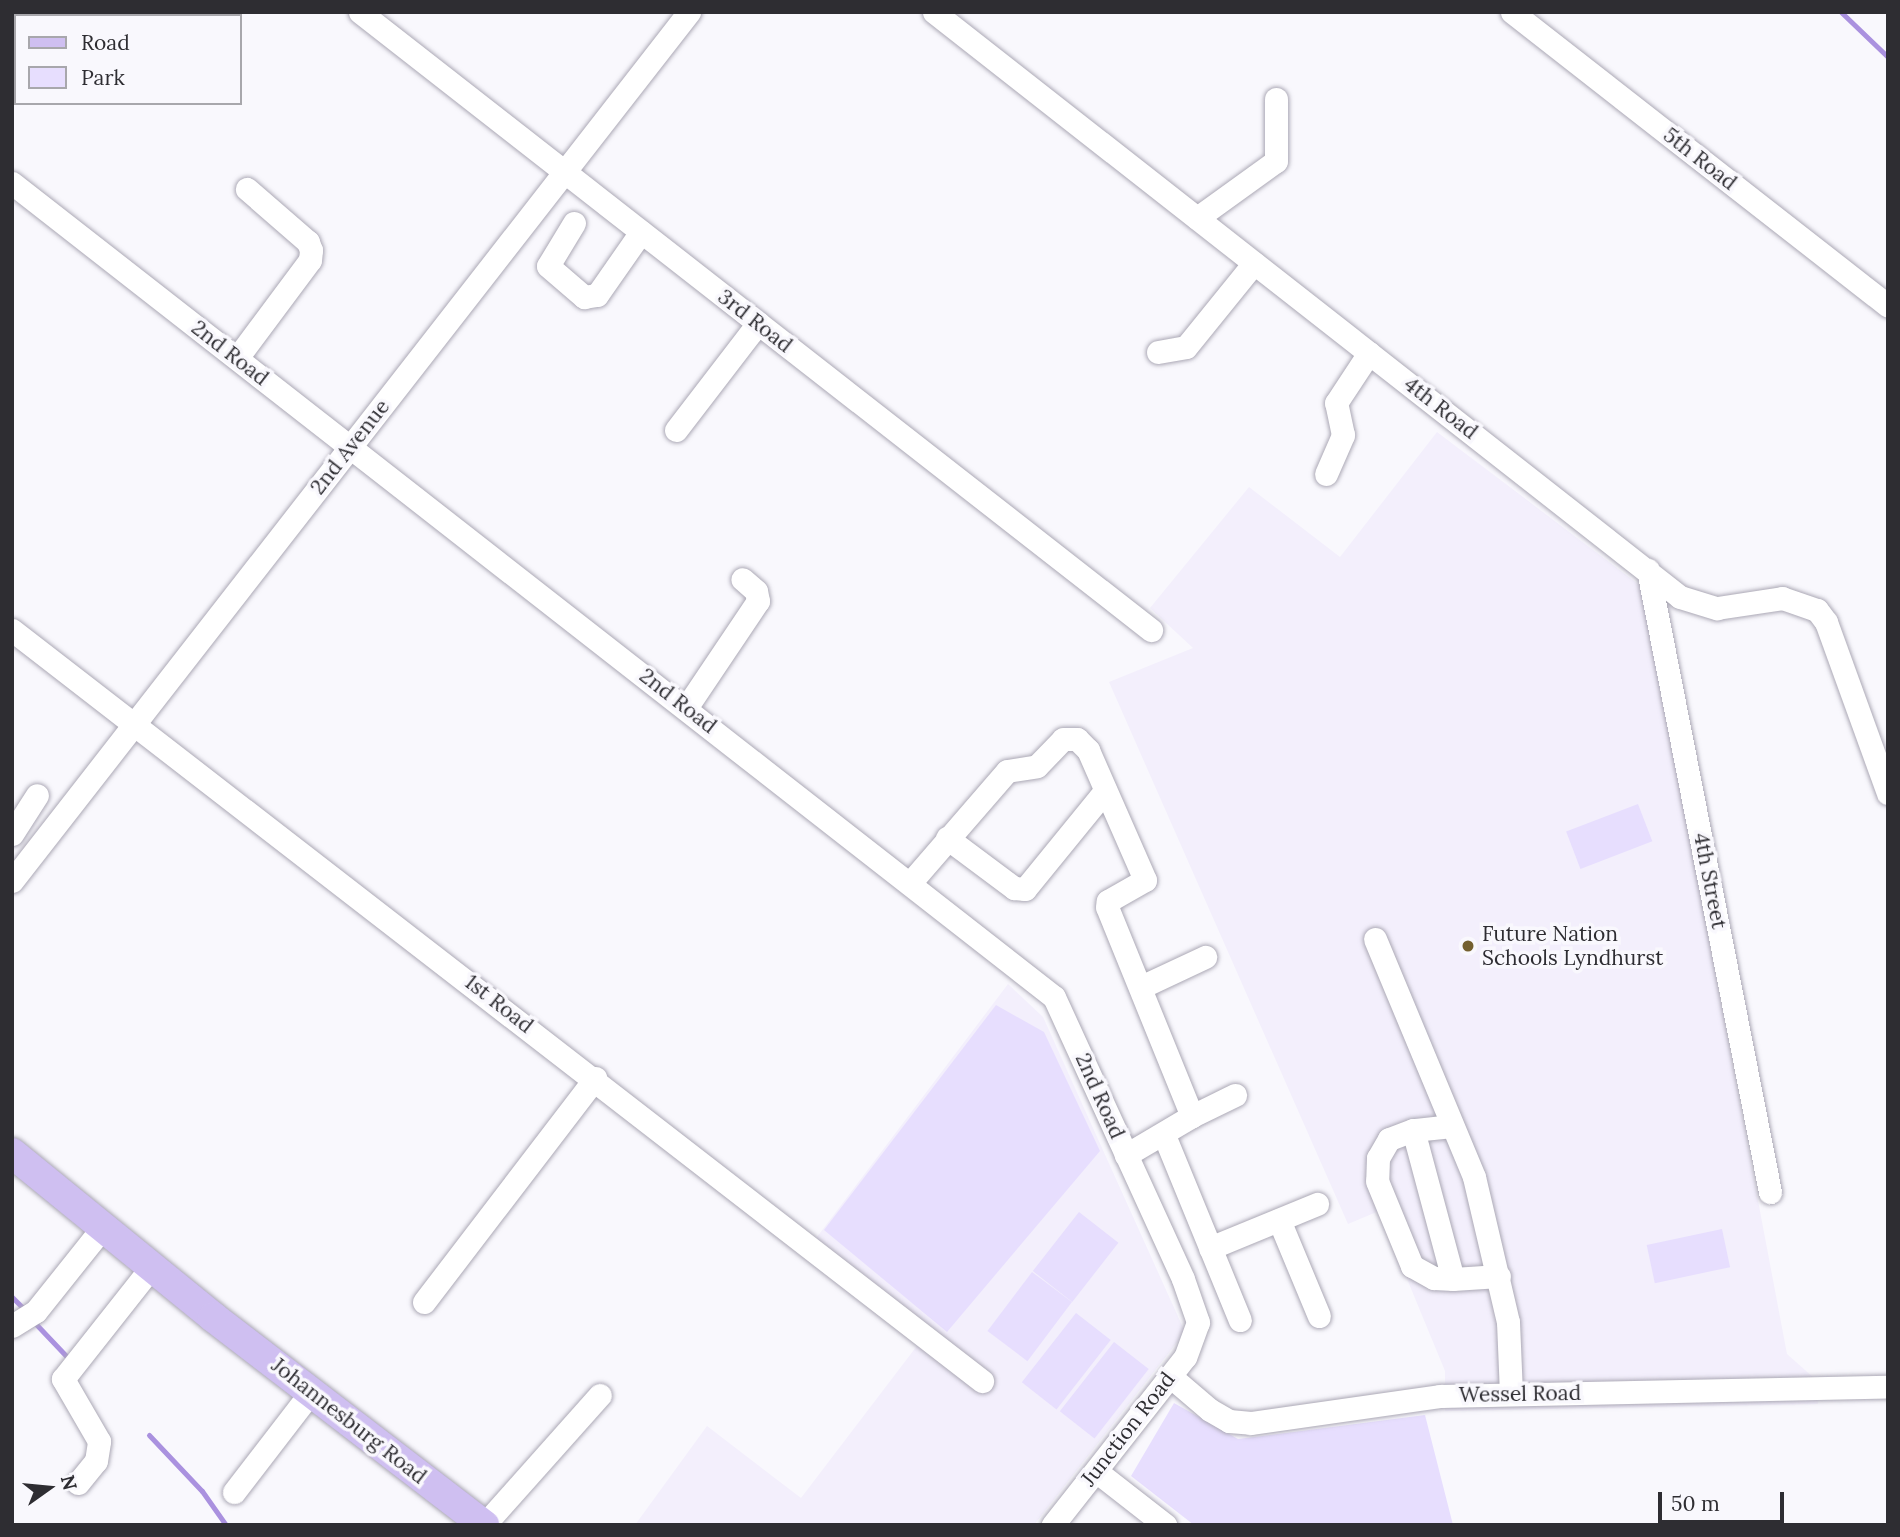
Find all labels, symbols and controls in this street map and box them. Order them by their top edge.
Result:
legend [14,14,242,105]
text: Road [81,29,130,56]
text: Park [81,64,125,91]
street label: 5th Road [1658,122,1742,196]
street label: 3rd Road [713,284,797,358]
street label: 2nd Road [186,315,274,391]
street label: 4th Road [1399,371,1483,445]
street label: 2nd Avenue [305,395,395,499]
street label: 2nd Road [634,663,722,739]
street label: 4th Street [1688,831,1732,931]
place label: Future Nation Schools Lyndhurst [1482,921,1663,971]
marker: Future Nation Schools Lyndhurst [1460,938,1476,954]
street label: 1st Road [460,970,538,1038]
street label: 2nd Road [1070,1049,1130,1143]
street label: Johannesburg Road [267,1353,431,1489]
street label: Junction Road [1076,1367,1180,1491]
street label: Wessel Road [1459,1380,1581,1408]
north arrow [14,1453,84,1523]
text: N [56,1472,83,1493]
scale bar [1662,1478,1788,1522]
text: 50 m [1671,1490,1720,1517]

